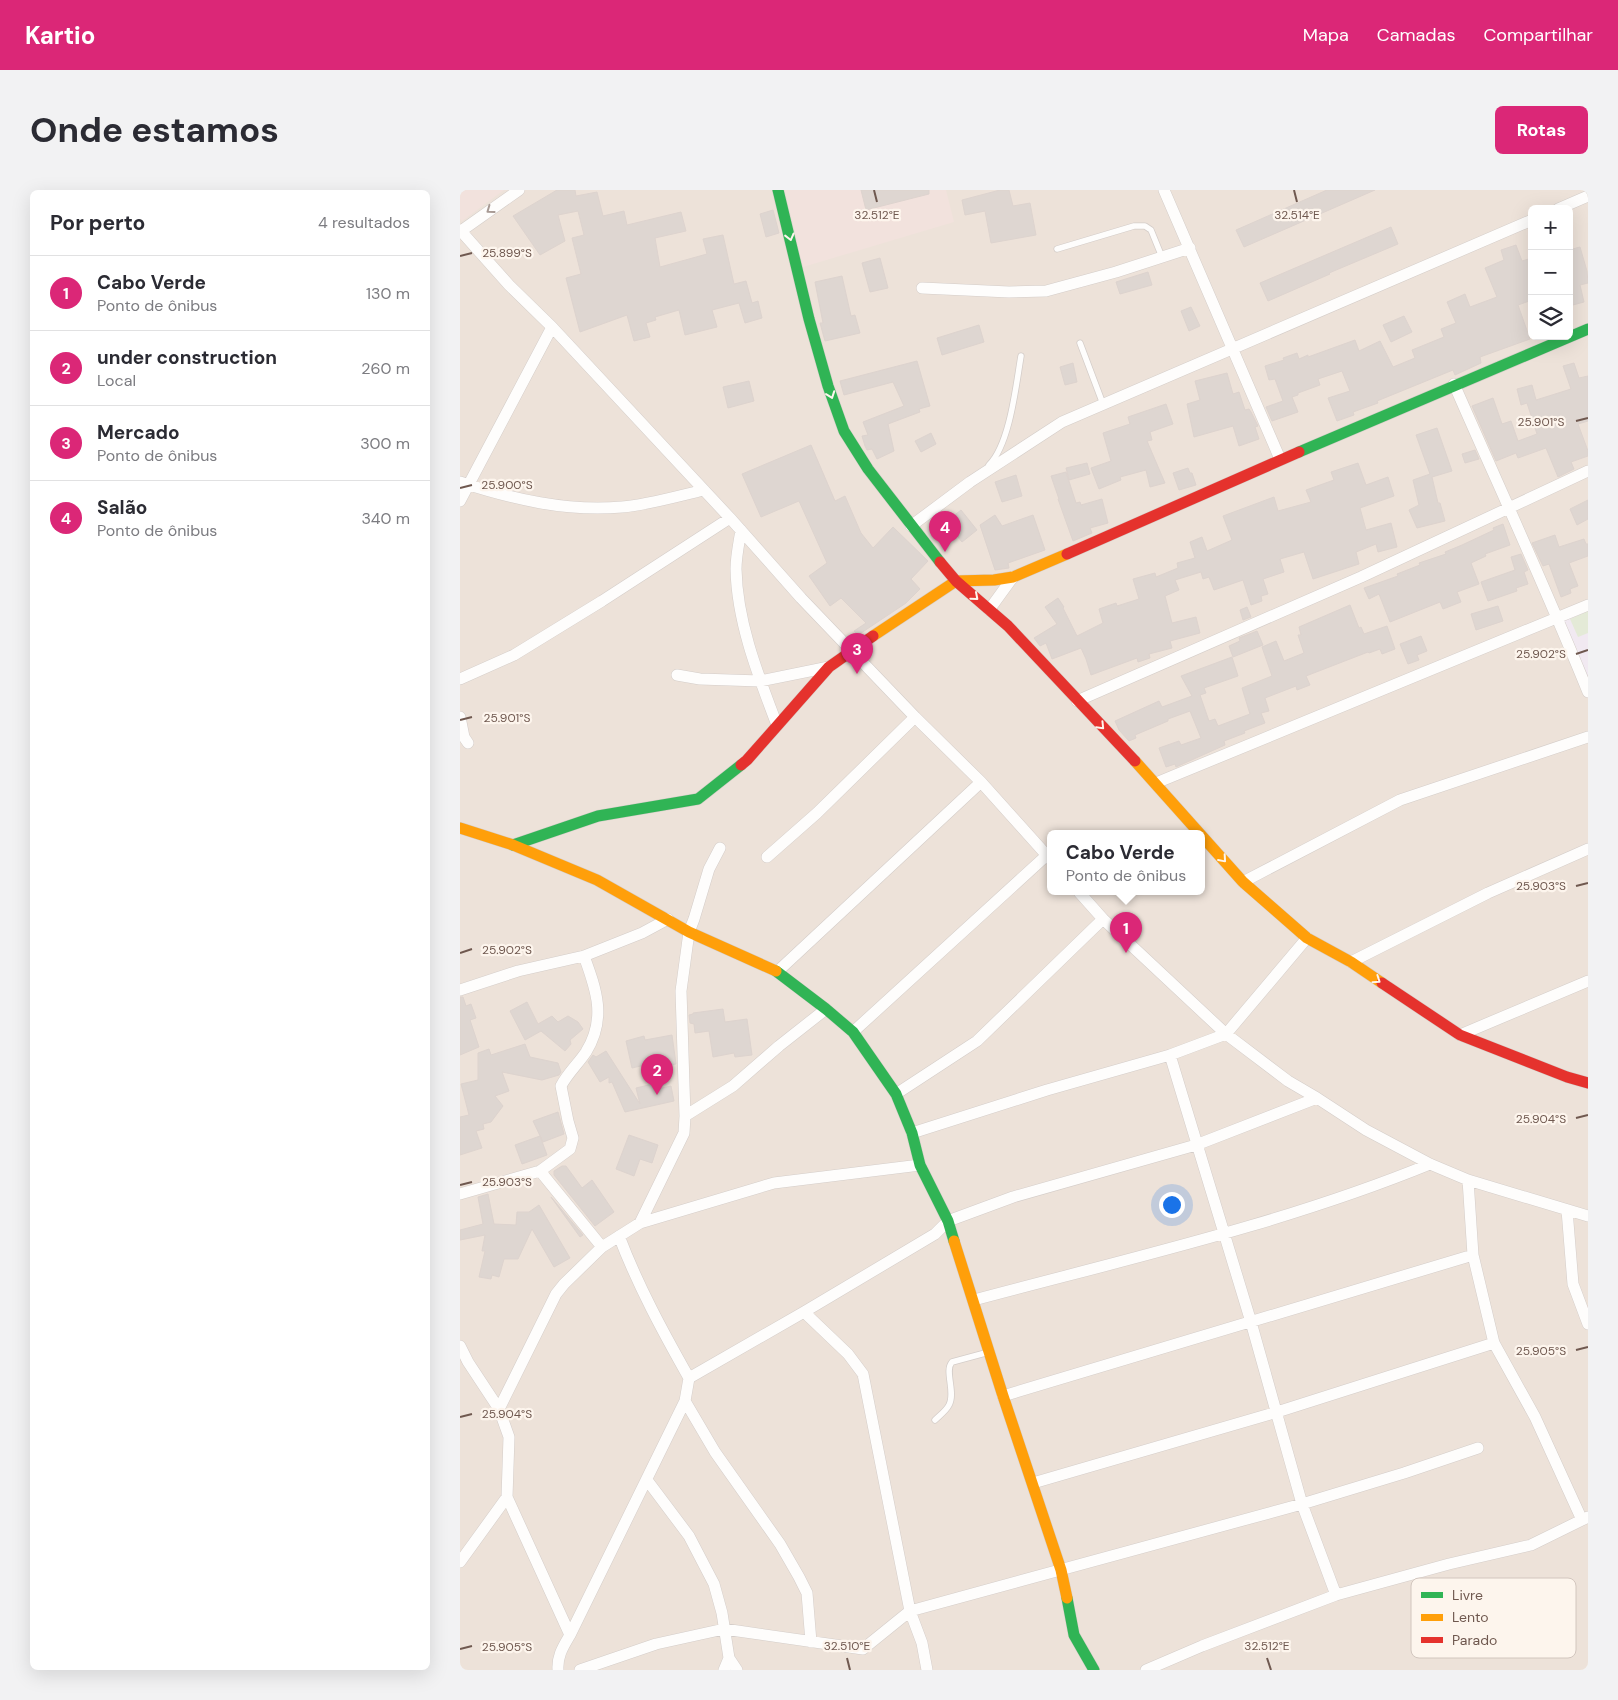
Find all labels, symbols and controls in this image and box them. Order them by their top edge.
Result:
text: Kartio [25,20,95,51]
text: Mapa [1303,23,1349,47]
text: Camadas [1377,23,1455,47]
text: Compartilhar [1483,23,1593,47]
button: Rotas [1495,106,1588,154]
text: Onde estamos [30,107,279,153]
one-way arrow [486,204,496,213]
map controls [1528,205,1573,340]
button: + [1528,205,1573,250]
text: 32.512°E [854,207,900,223]
text: 32.514°E [1274,207,1320,223]
text: Por perto [50,209,145,237]
text: 4 resultados [318,212,410,233]
one-way arrow [784,233,795,242]
text: 25.899°S [482,245,532,261]
button: − [1528,250,1573,295]
text: Cabo Verde [97,270,206,295]
text: 1 [63,283,69,304]
text: 130 m [366,283,410,304]
text: Ponto de ônibus [97,295,217,316]
button: layers [1528,295,1573,340]
text: under construction [97,345,277,370]
text: 2 [61,358,71,379]
text: 260 m [361,358,410,379]
text: Local [97,370,136,391]
one-way arrow [825,390,835,398]
text: 25.901°S [1518,414,1564,430]
text: Mercado [97,420,180,445]
text: 3 [61,433,71,454]
text: 300 m [360,433,410,454]
text: Ponto de ônibus [97,445,217,466]
text: 25.900°S [481,477,533,493]
text: Salão [97,495,147,520]
text: 4 [61,508,71,529]
text: 340 m [361,508,410,529]
pin: 4 [929,511,961,552]
text: Ponto de ônibus [97,520,217,541]
one-way arrow [970,592,979,601]
pin: 3 [841,633,873,674]
text: 25.902°S [1516,646,1566,662]
text: 25.901°S [484,710,530,726]
one-way arrow [1095,720,1104,729]
popup [1047,830,1205,895]
text: Cabo Verde [1066,840,1175,865]
one-way arrow [1217,853,1226,862]
text: Ponto de ônibus [1066,865,1186,886]
text: 25.903°S [1516,878,1566,894]
pin: 1 [1110,912,1142,953]
text: 25.902°S [482,942,532,958]
one-way arrow [1371,974,1381,983]
pin: 2 [641,1054,673,1095]
text: 25.904°S [1516,1111,1566,1127]
text: 25.903°S [482,1174,532,1190]
your location [1159,1192,1185,1218]
text: 25.905°S [1516,1343,1566,1359]
text: 25.904°S [482,1406,532,1422]
legend [1411,1578,1576,1658]
text: Livre [1452,1586,1483,1604]
text: Lento [1452,1608,1489,1626]
text: Parado [1452,1631,1497,1649]
text: 32.510°E [824,1638,870,1654]
text: 32.512°E [1244,1638,1290,1654]
text: 25.905°S [482,1639,532,1655]

